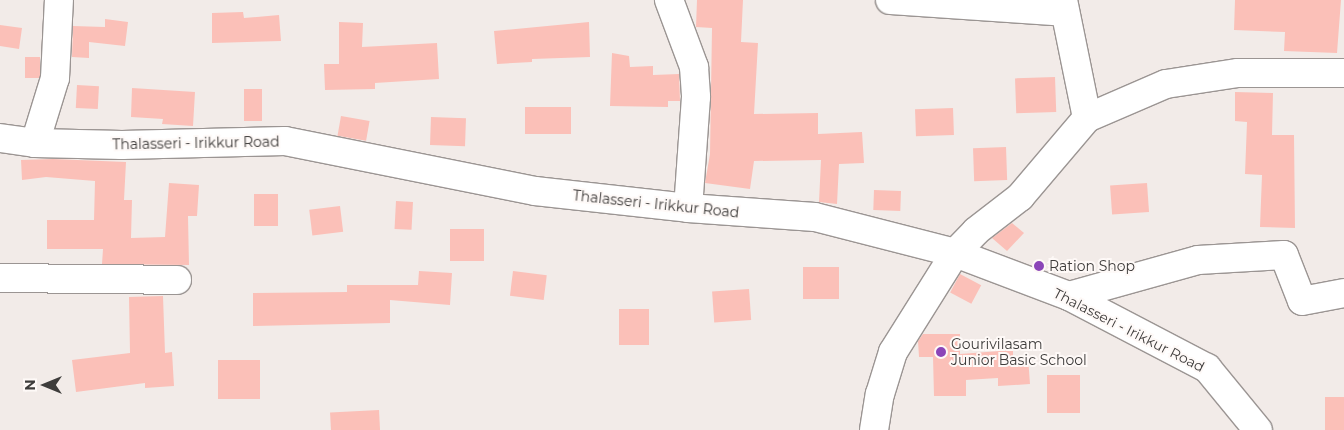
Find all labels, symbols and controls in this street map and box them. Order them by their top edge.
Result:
street label: Thalasseri - Irikkur Road [112,133,280,153]
street label: Thalasseri - Irikkur Road [572,187,740,221]
place label: Ration Shop [1049,258,1135,274]
marker: Ration Shop [1033,260,1045,272]
street label: Thalasseri - Irikkur Road [1051,285,1207,375]
place label: Gourivilasam Junior Basic School [951,336,1087,368]
marker: Gourivilasam Junior Basic School [935,346,947,358]
north arrow [20,360,70,410]
text: N [21,379,39,391]

